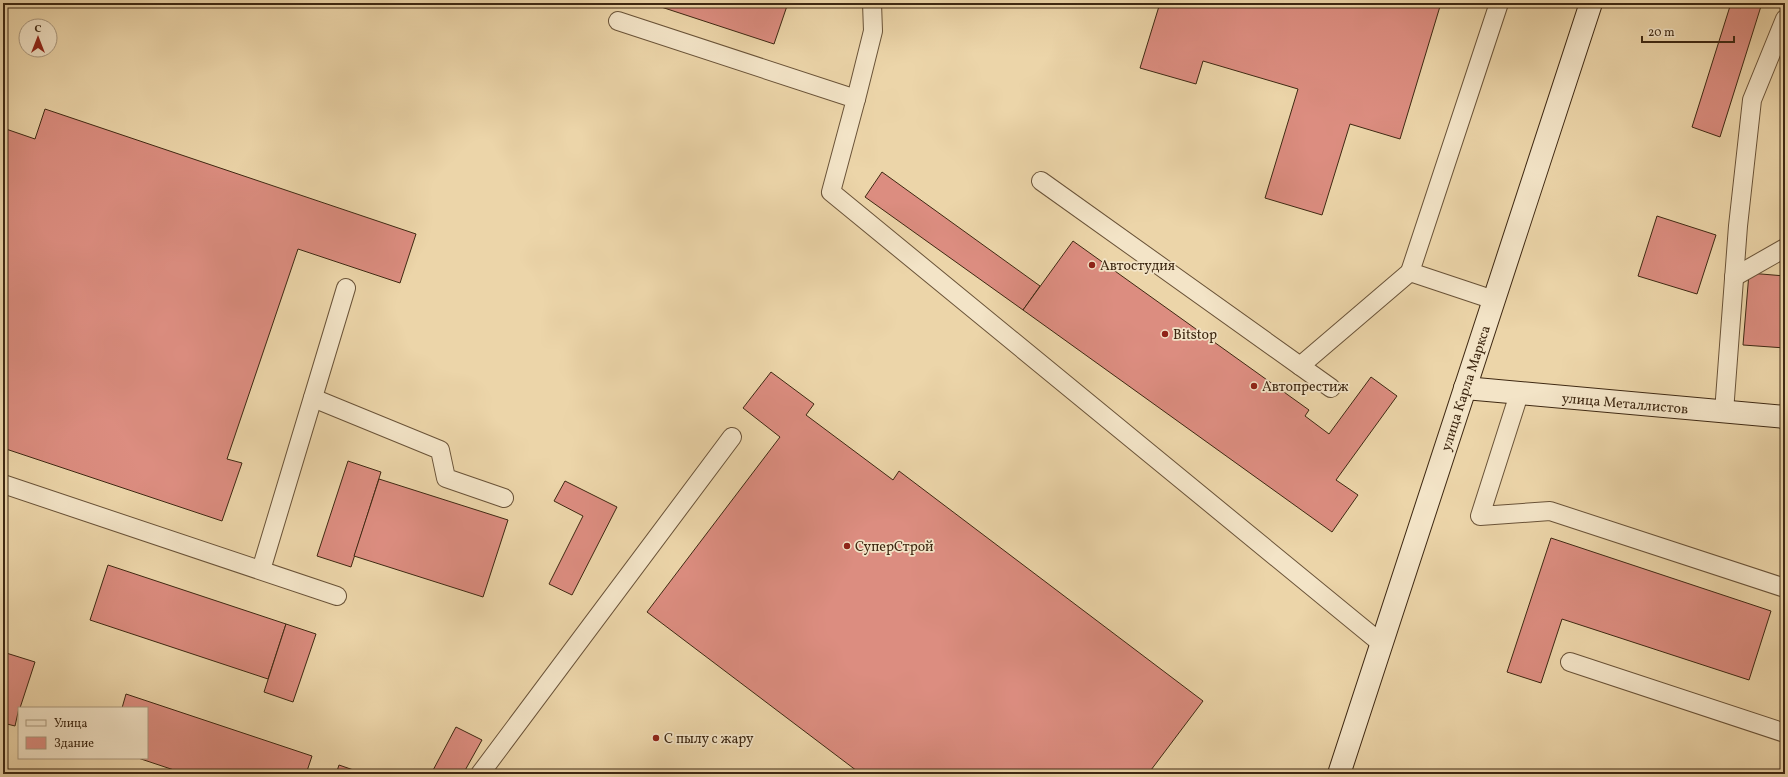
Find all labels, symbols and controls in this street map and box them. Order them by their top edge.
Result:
north arrow [18,18,58,58]
scale bar [1642,18,1734,44]
text: С [34,22,42,37]
text: 20 m [1648,25,1675,41]
place label: Автостудия [1100,257,1175,276]
marker: Автостудия [1087,260,1097,270]
street label: улица Карла Маркса [1437,323,1496,454]
place label: Bitstop [1173,326,1217,345]
marker: Bitstop [1160,329,1170,339]
place label: Автопрестиж [1262,378,1349,397]
marker: Автопрестиж [1249,381,1259,391]
street label: улица Металлистов [1561,390,1689,419]
place label: СуперСтрой [855,538,934,557]
marker: СуперСтрой [842,541,852,551]
legend [18,707,148,759]
text: Улица [54,716,87,732]
place label: С пылу с жару [664,730,754,749]
marker: С пылу с жару [651,733,661,743]
text: Здание [54,736,94,752]

